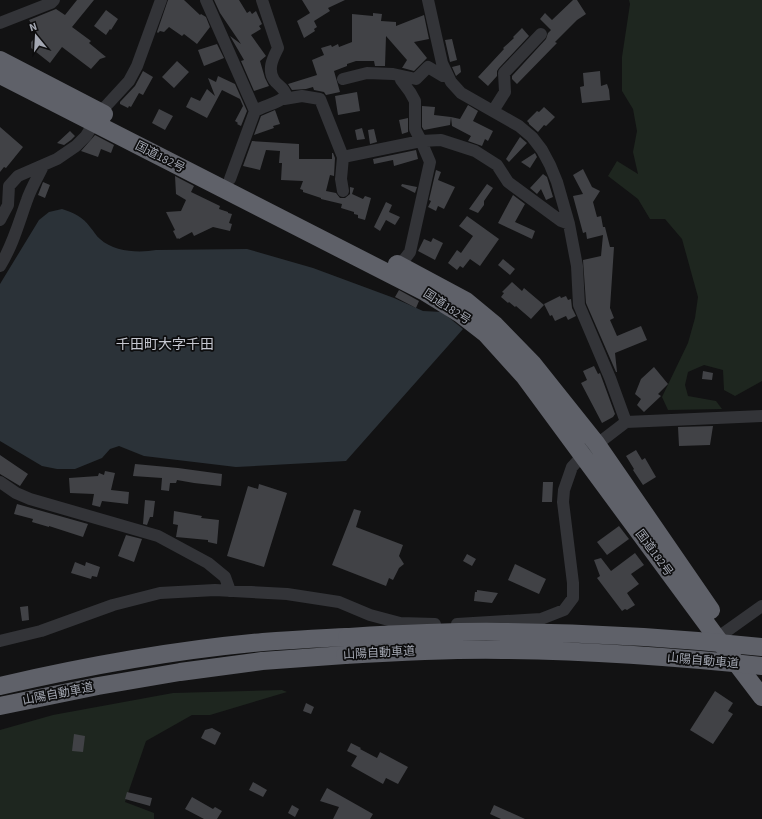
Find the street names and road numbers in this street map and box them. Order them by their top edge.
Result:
street label: 国道182号 [132,137,188,177]
street label: 国道182号 [420,285,474,329]
street label: 国道182号 [631,526,677,580]
street label: 山陽自動車道 [343,643,415,663]
street label: 山陽自動車道 [666,649,740,673]
street label: 山陽自動車道 [21,679,95,709]

